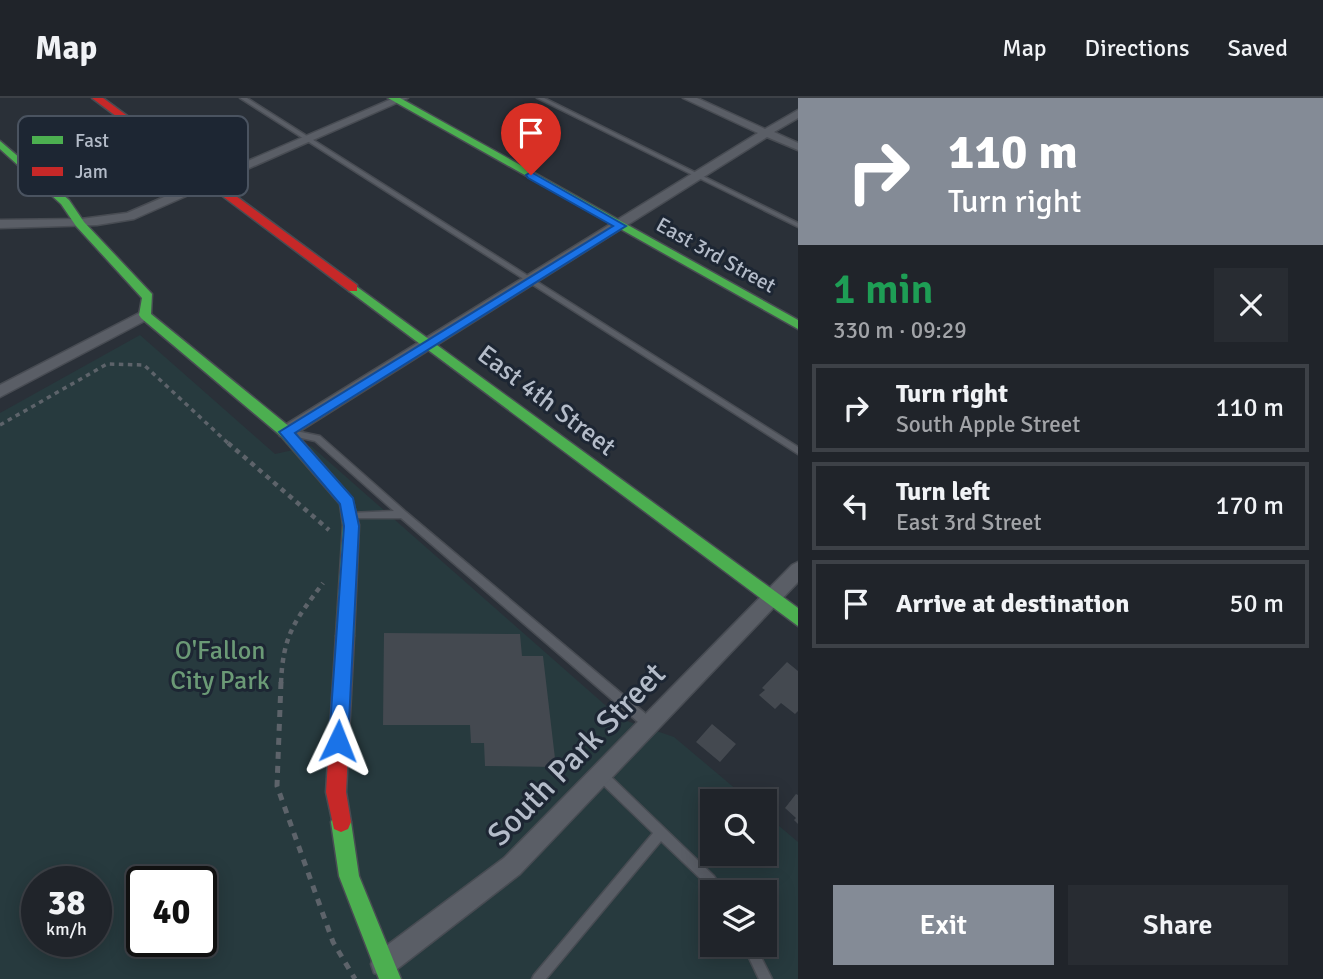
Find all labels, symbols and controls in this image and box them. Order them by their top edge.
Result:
text: Map [35,28,97,69]
text: Map [1002,33,1047,63]
text: Directions [1085,33,1190,63]
text: Saved [1228,33,1288,63]
pin [501,103,561,175]
icon: arrive [512,114,550,152]
legend [18,116,248,196]
text: 110 m [948,122,1078,182]
icon: right [833,126,924,217]
text: Fast [75,129,109,153]
text: Jam [75,160,108,184]
text: Turn right [948,182,1081,221]
street label: East 3rd Street [652,211,780,299]
text: 1 min [833,264,934,315]
button: close [1214,268,1288,342]
text: 330 m · 09:29 [833,316,967,345]
street label: East 4th Street [471,338,622,463]
text: Turn right [896,378,1008,410]
icon: right [837,389,875,427]
text: 110 m [1215,392,1284,424]
text: South Apple Street [896,410,1080,439]
text: Turn left [896,476,990,508]
icon: left [837,487,875,525]
text: 170 m [1215,490,1284,522]
text: East 3rd Street [896,508,1042,537]
icon: arrive [837,585,875,623]
text: Arrive at destination [896,588,1129,620]
text: 50 m [1229,588,1284,620]
park label: O'Fallon City Park [170,635,270,697]
street label: South Park Street [479,655,674,854]
position arrow [301,704,375,778]
map controls [700,789,777,957]
button: search [700,789,777,866]
speed limit sign: 40 [126,866,217,957]
button: layers [700,880,777,957]
text: 38 [48,881,85,924]
button: Exit [833,885,1054,965]
button: Share [1068,885,1288,965]
text: km/h [46,918,87,940]

